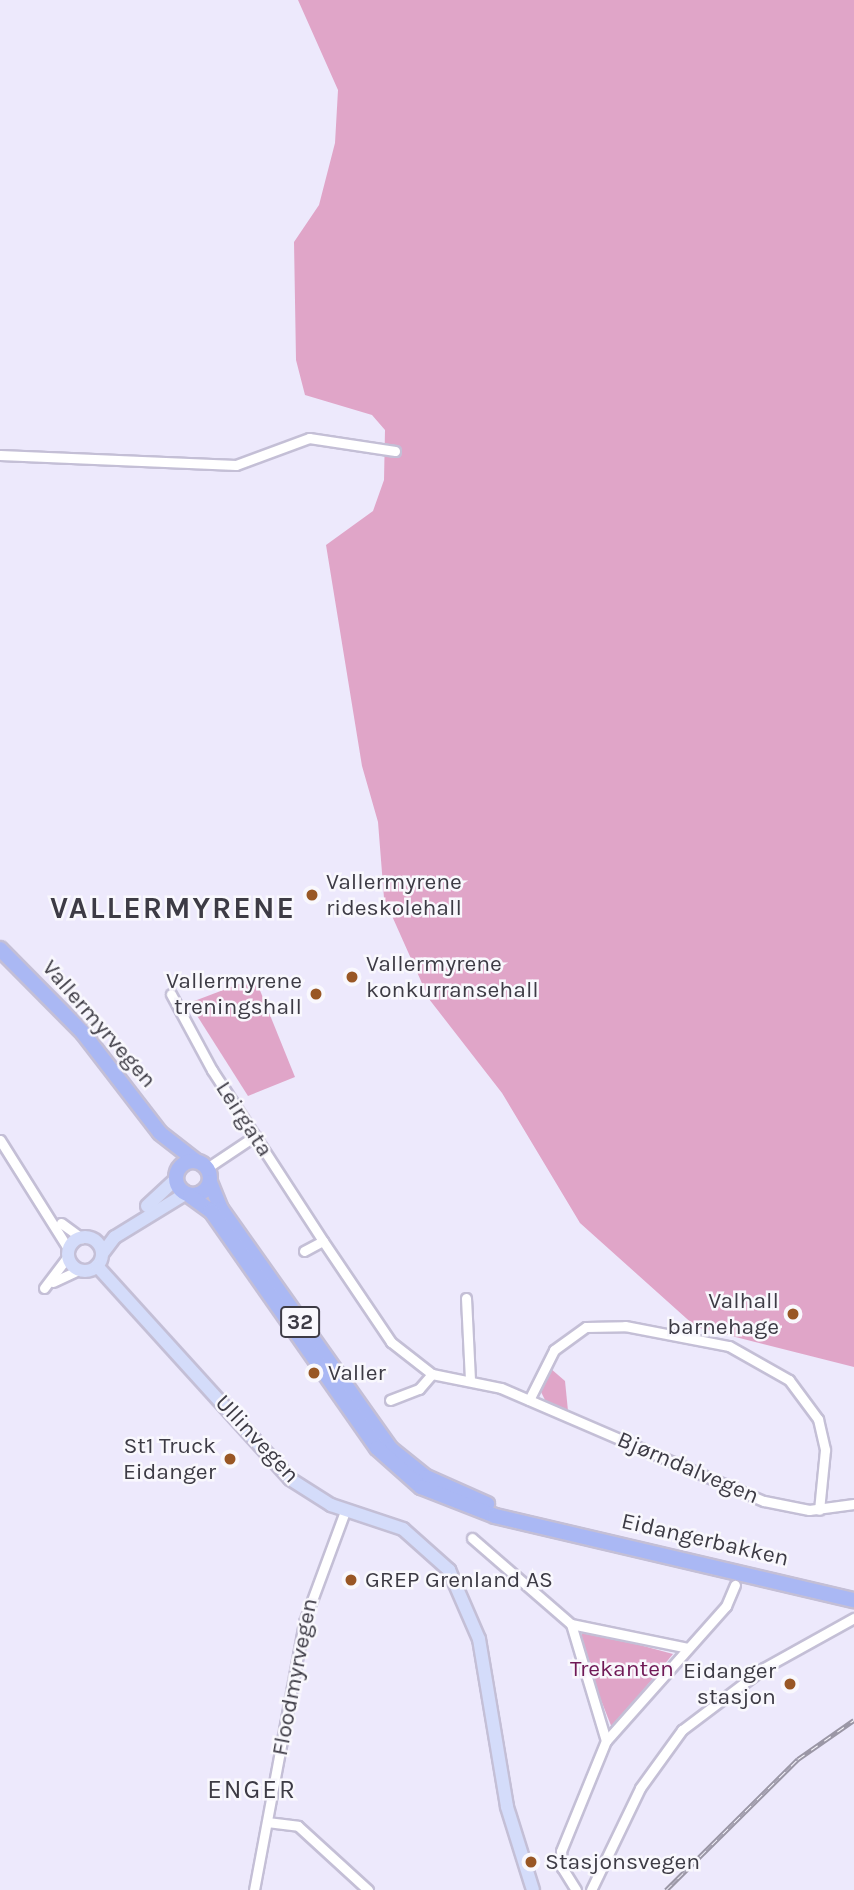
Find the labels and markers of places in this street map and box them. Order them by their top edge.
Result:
place label: Vallermyrene rideskolehall [326,868,462,922]
marker: Vallermyrene rideskolehall [304,887,320,903]
place label: Vallermyrene konkurransehall [366,950,539,1004]
place label: Vallermyrene treningshall [166,967,302,1021]
marker: Vallermyrene konkurransehall [344,969,360,985]
marker: Vallermyrene treningshall [308,986,324,1002]
place label: Valhall barnehage [667,1287,779,1341]
marker: Valhall barnehage [785,1306,801,1322]
place label: Valler [328,1359,386,1387]
marker: Valler [306,1365,322,1381]
place label: St1 Truck Eidanger [123,1432,216,1486]
marker: St1 Truck Eidanger [222,1451,238,1467]
place label: GREP Grenland AS [365,1566,553,1594]
marker: GREP Grenland AS [343,1572,359,1588]
place label: Eidanger stasjon [683,1657,776,1711]
marker: Eidanger stasjon [782,1676,798,1692]
place label: Stasjonsvegen [545,1848,700,1876]
marker: Stasjonsvegen [523,1854,539,1870]

